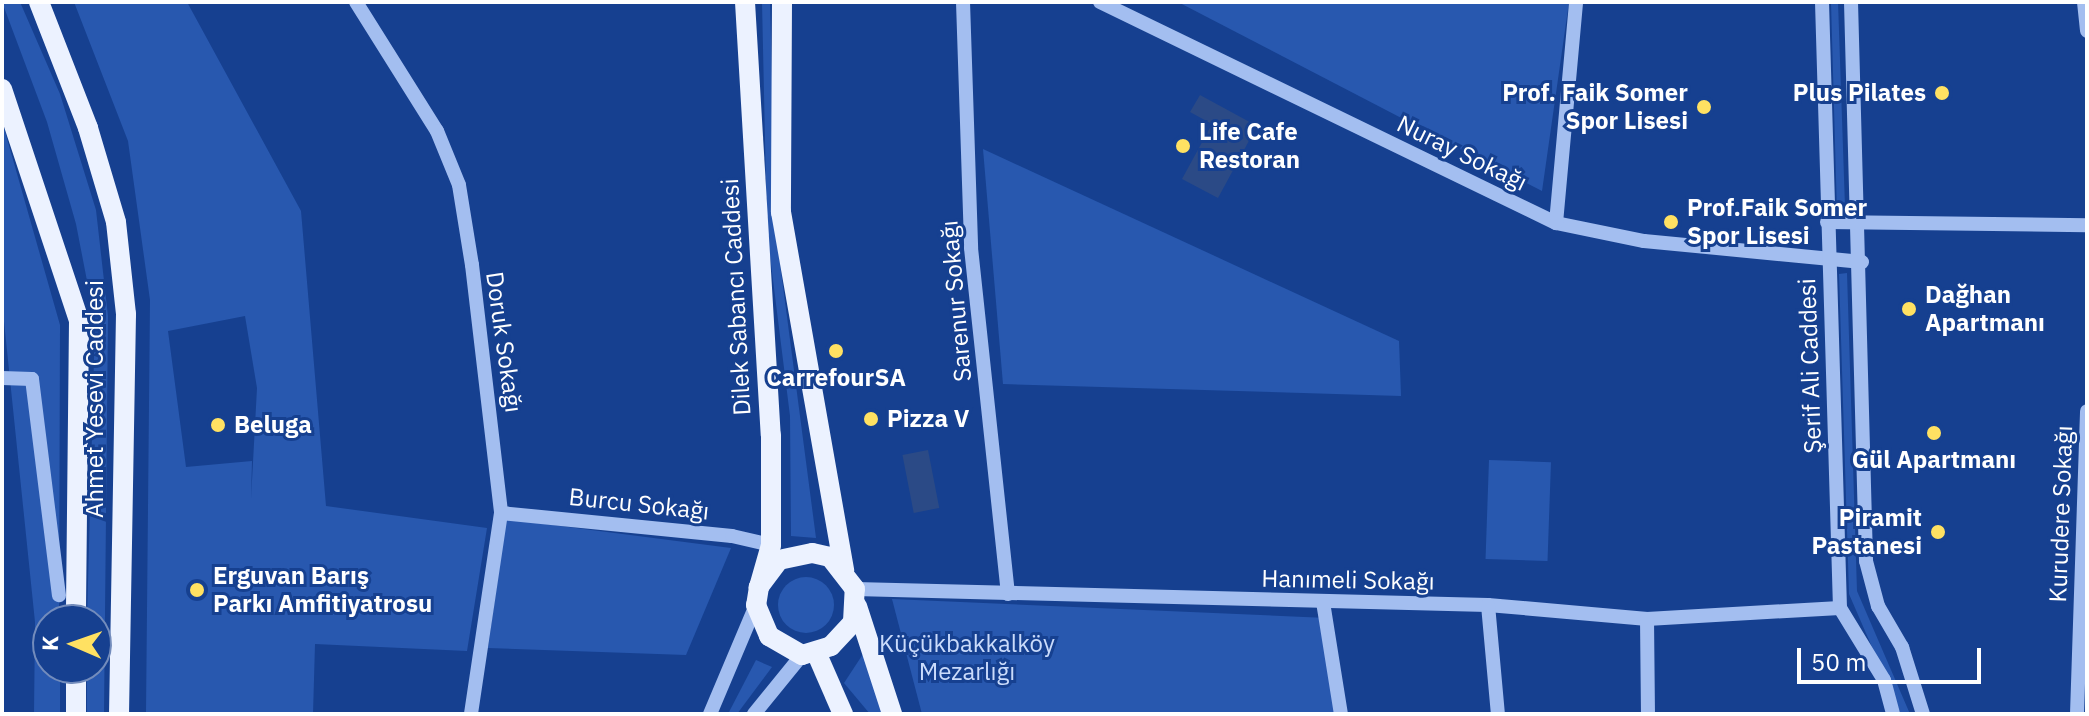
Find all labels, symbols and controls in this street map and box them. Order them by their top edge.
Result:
place label: Prof. Faik Somer Spor Lisesi [1502,79,1688,135]
place label: Plus Pilates [1793,79,1926,107]
marker: Plus Pilates [1933,84,1951,102]
marker: Prof. Faik Somer Spor Lisesi [1695,98,1713,116]
street label: Nuray Sokağı [1392,109,1532,197]
place label: Life Cafe Restoran [1199,118,1300,174]
marker: Life Cafe Restoran [1174,137,1192,155]
street label: Dilek Sabancı Caddesi [715,178,757,416]
place label: Prof.Faik Somer Spor Lisesi [1687,194,1867,250]
marker: Prof.Faik Somer Spor Lisesi [1662,213,1680,231]
street label: Sarenur Sokağı [935,219,977,383]
street label: Doruk Sokağı [480,270,528,414]
street label: Şerif Ali Caddesi [1793,278,1827,454]
street label: Ahmet Yesevi Caddesi [81,280,109,518]
place label: Dağhan Apartmanı [1925,281,2045,337]
marker: Dağhan Apartmanı [1900,300,1918,318]
marker: CarrefourSA [827,342,845,360]
place label: CarrefourSA [766,364,906,392]
place label: Pizza V [887,405,969,433]
marker: Pizza V [862,410,880,428]
place label: Beluga [234,411,312,439]
marker: Beluga [209,416,227,434]
marker: Gül Apartmanı [1925,424,1943,442]
street label: Kurudere Sokağı [2044,425,2078,603]
place label: Gül Apartmanı [1852,446,2016,474]
street label: Burcu Sokağı [567,482,711,526]
place label: Piramit Pastanesi [1811,504,1922,560]
marker: Piramit Pastanesi [1929,523,1947,541]
place label: Erguvan Barış Parkı Amfitiyatrosu [213,562,432,618]
street label: Hanımeli Sokağı [1261,564,1435,596]
marker: Erguvan Barış Parkı Amfitiyatrosu [188,581,206,599]
north arrow [32,604,112,684]
park label: Küçükbakkalköy Mezarlığı [879,630,1055,686]
scale bar [1801,632,1985,682]
text: K [35,635,64,651]
text: 50 m [1811,646,1866,678]

